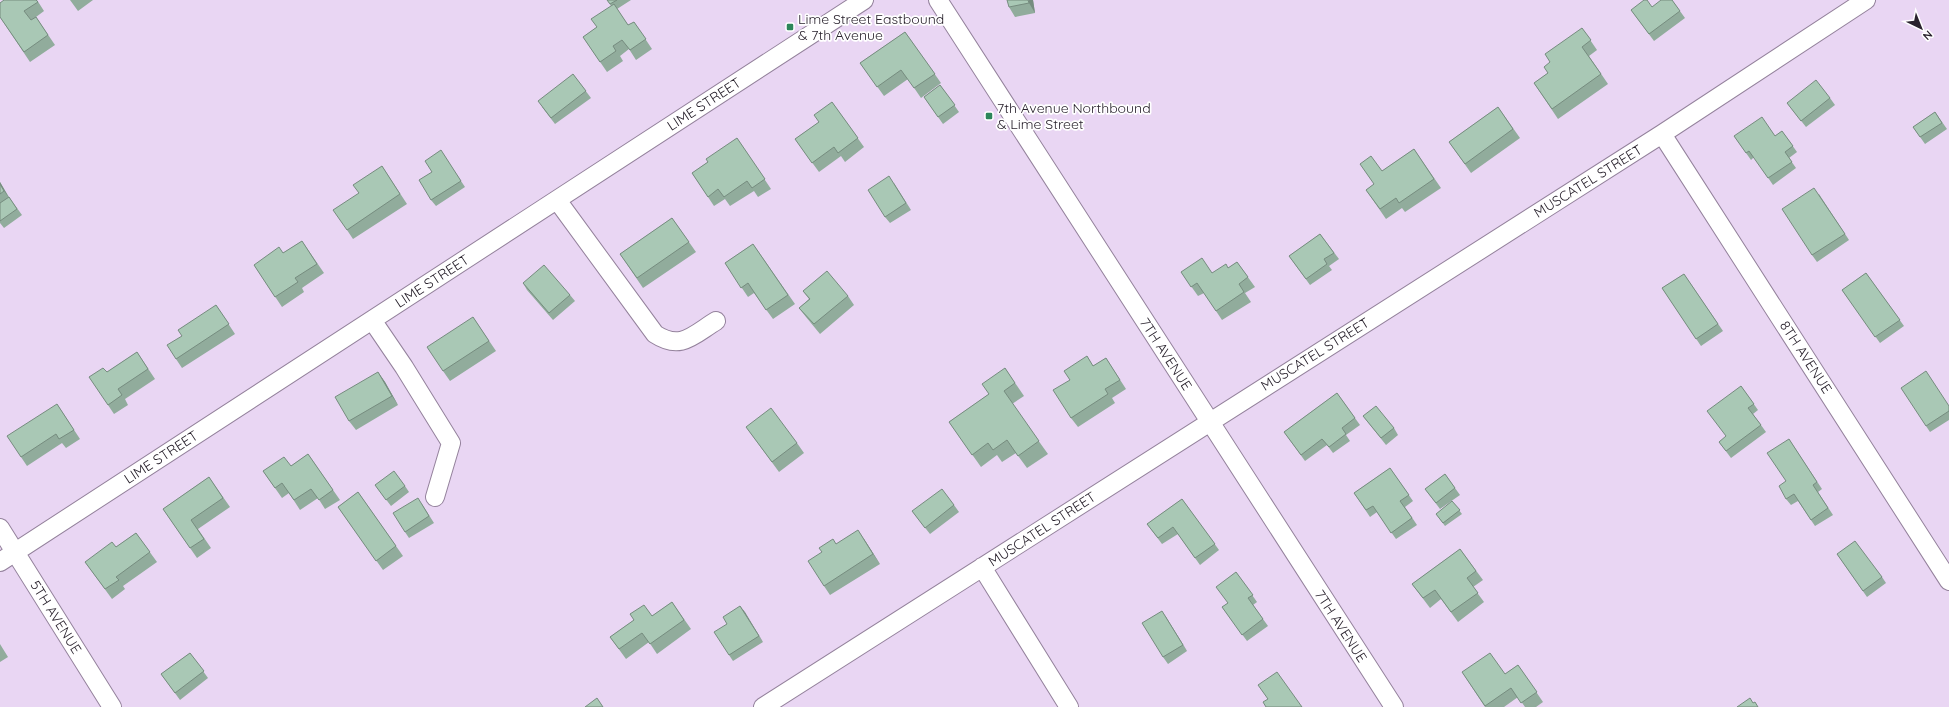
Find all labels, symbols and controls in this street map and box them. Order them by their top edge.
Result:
north arrow [1901,8,1941,48]
place label: Lime Street Eastbound & 7th Avenue [798,10,944,44]
marker: Lime Street Eastbound & 7th Avenue [785,22,795,32]
text: N [1920,27,1936,43]
street label: LIME STREET [664,73,744,135]
place label: 7th Avenue Northbound & Lime Street [997,99,1151,133]
marker: 7th Avenue Northbound & Lime Street [984,111,994,121]
street label: MUSCATEL STREET [1530,140,1646,222]
street label: LIME STREET [392,250,472,312]
street label: MUSCATEL STREET [1257,313,1373,395]
street label: 7TH AVENUE [1136,314,1196,394]
street label: 8TH AVENUE [1776,317,1836,397]
street label: LIME STREET [121,426,201,488]
street label: MUSCATEL STREET [985,488,1099,570]
street label: 5TH AVENUE [26,577,86,657]
street label: 7TH AVENUE [1311,586,1371,666]

